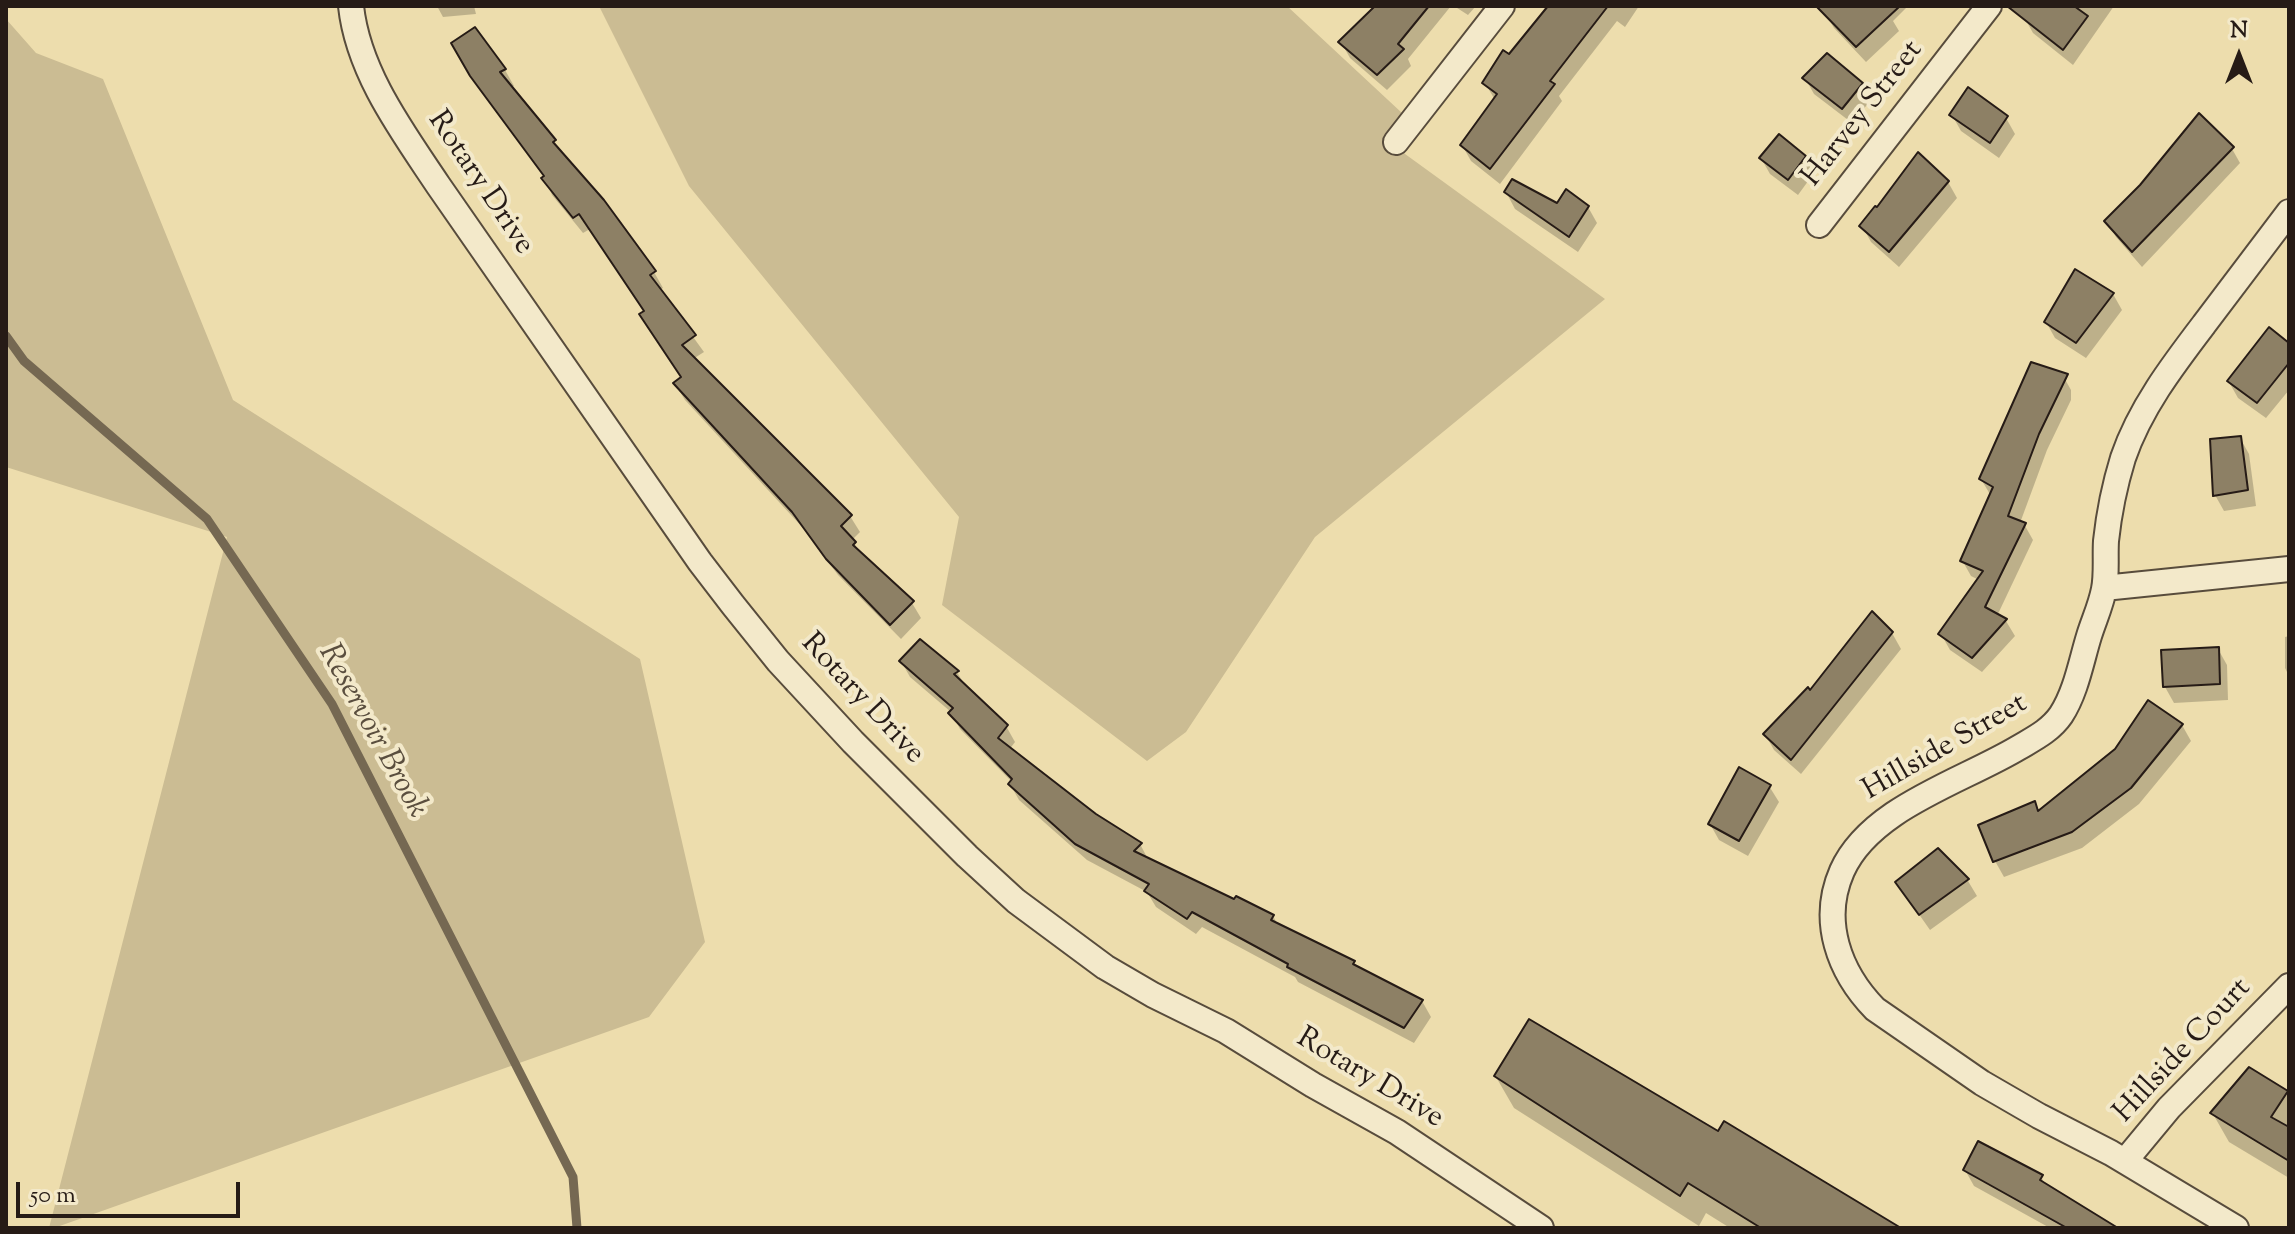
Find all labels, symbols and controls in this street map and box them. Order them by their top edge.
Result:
north arrow [2199,16,2279,96]
text: N [2230,16,2248,48]
street label: Harvey Street [1796,35,1932,195]
street label: Rotary Drive [418,105,540,263]
street label: Rotary Drive [791,627,931,773]
water label: Reservoir Brook [308,638,434,826]
street label: Hillside Street [1857,688,2035,810]
street label: Hillside Court [2108,972,2260,1132]
street label: Rotary Drive [1289,1022,1449,1138]
scale bar [20,1166,244,1216]
text: 50 m [30,1179,76,1213]

